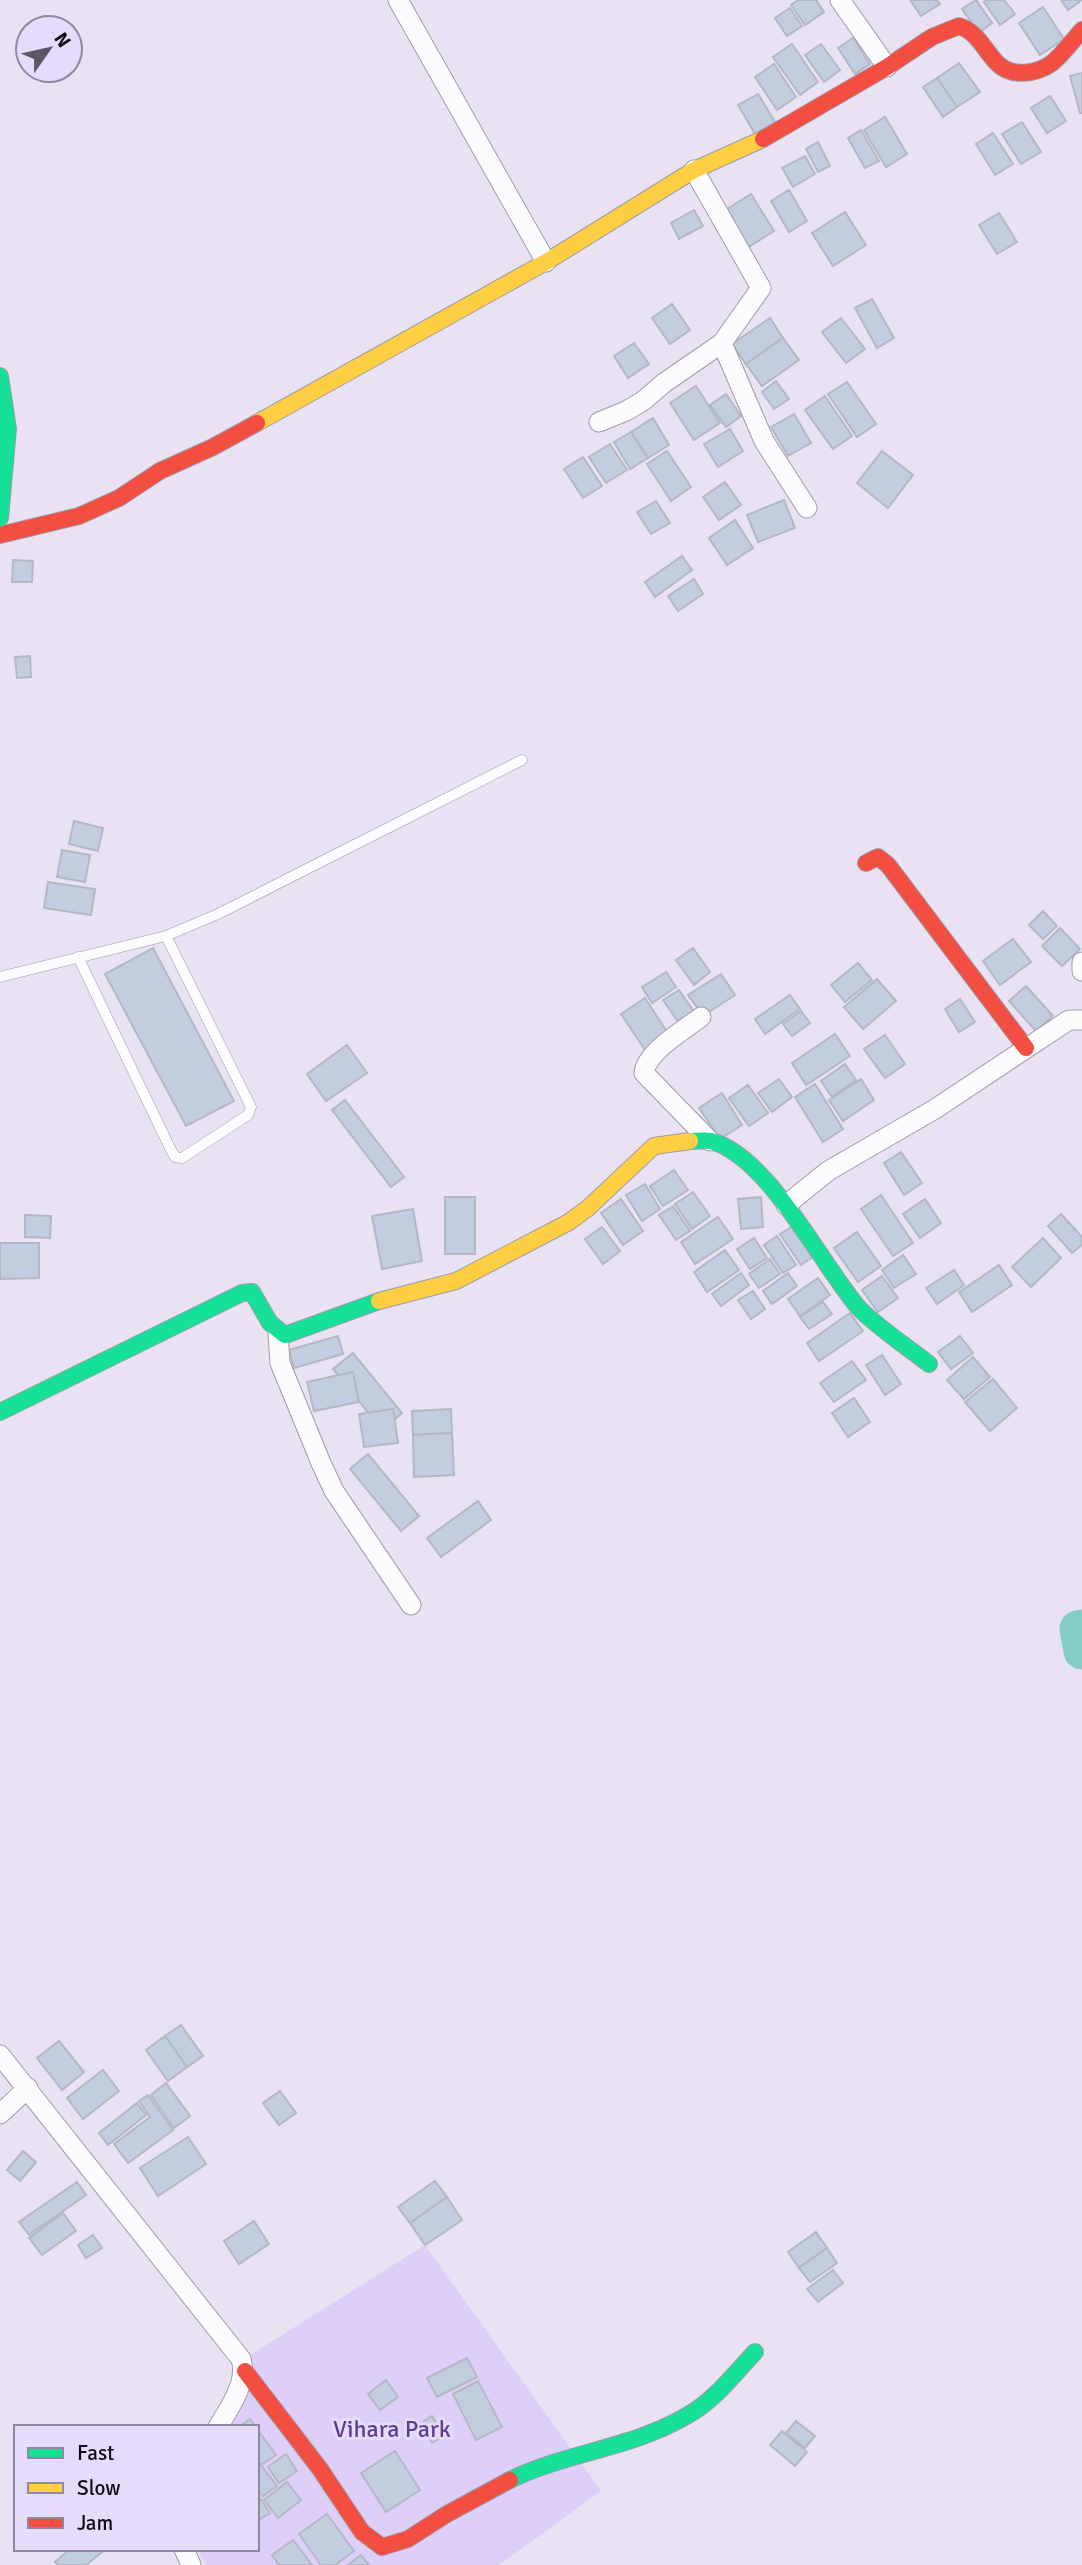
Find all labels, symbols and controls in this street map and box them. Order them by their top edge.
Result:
north arrow [14,14,84,84]
text: N [49,28,76,52]
park label: Vihara Park [333,2414,451,2444]
legend [14,2425,259,2551]
text: Fast [77,2440,114,2466]
text: Slow [77,2475,121,2501]
text: Jam [77,2510,113,2536]

